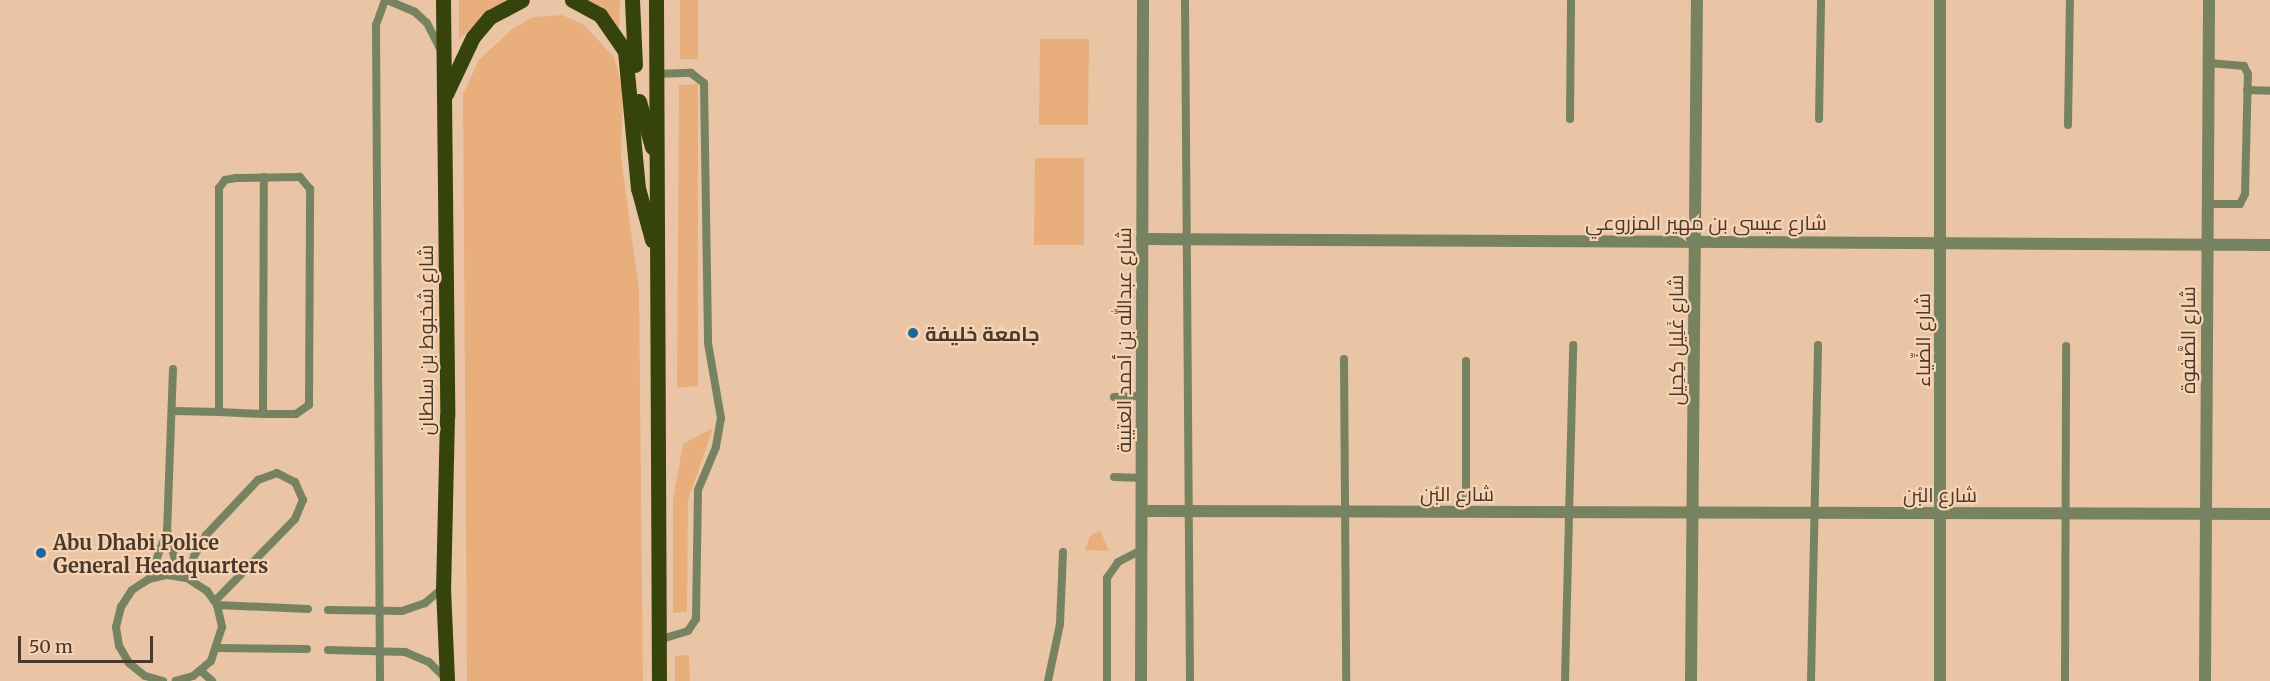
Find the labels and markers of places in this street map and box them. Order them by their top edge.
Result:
place label: جامعة خليفة [925,321,1040,345]
marker: جامعة خليفة [906,326,920,340]
place label: Abu Dhabi Police General Headquarters [53,530,268,577]
marker: Abu Dhabi Police General Headquarters [34,546,48,560]

